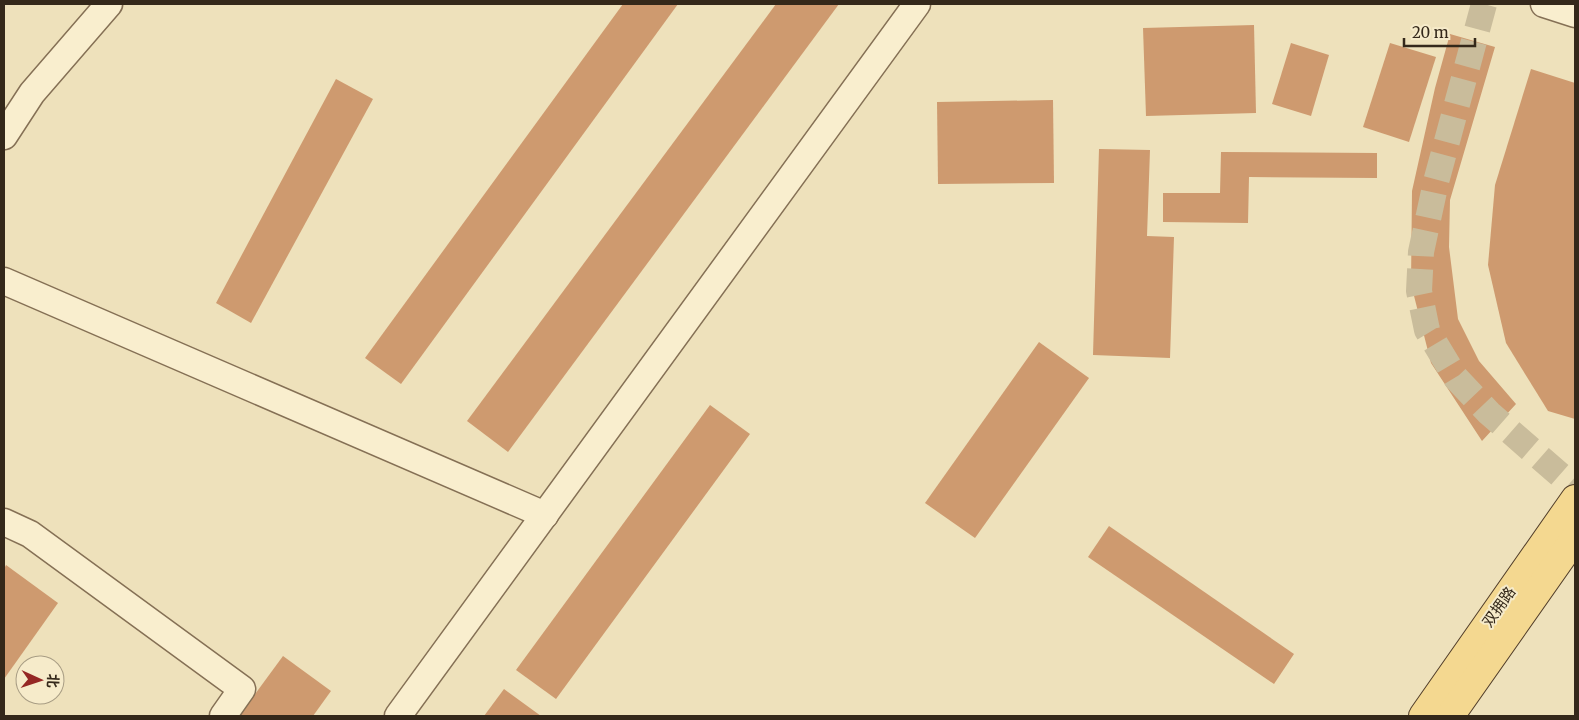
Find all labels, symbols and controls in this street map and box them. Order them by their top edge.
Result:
scale bar [1404,15,1475,47]
text: 20 m [1412,23,1449,42]
street label: 双拥路 [1478,583,1519,631]
north arrow [15,655,65,705]
text: 北 [44,673,62,688]

